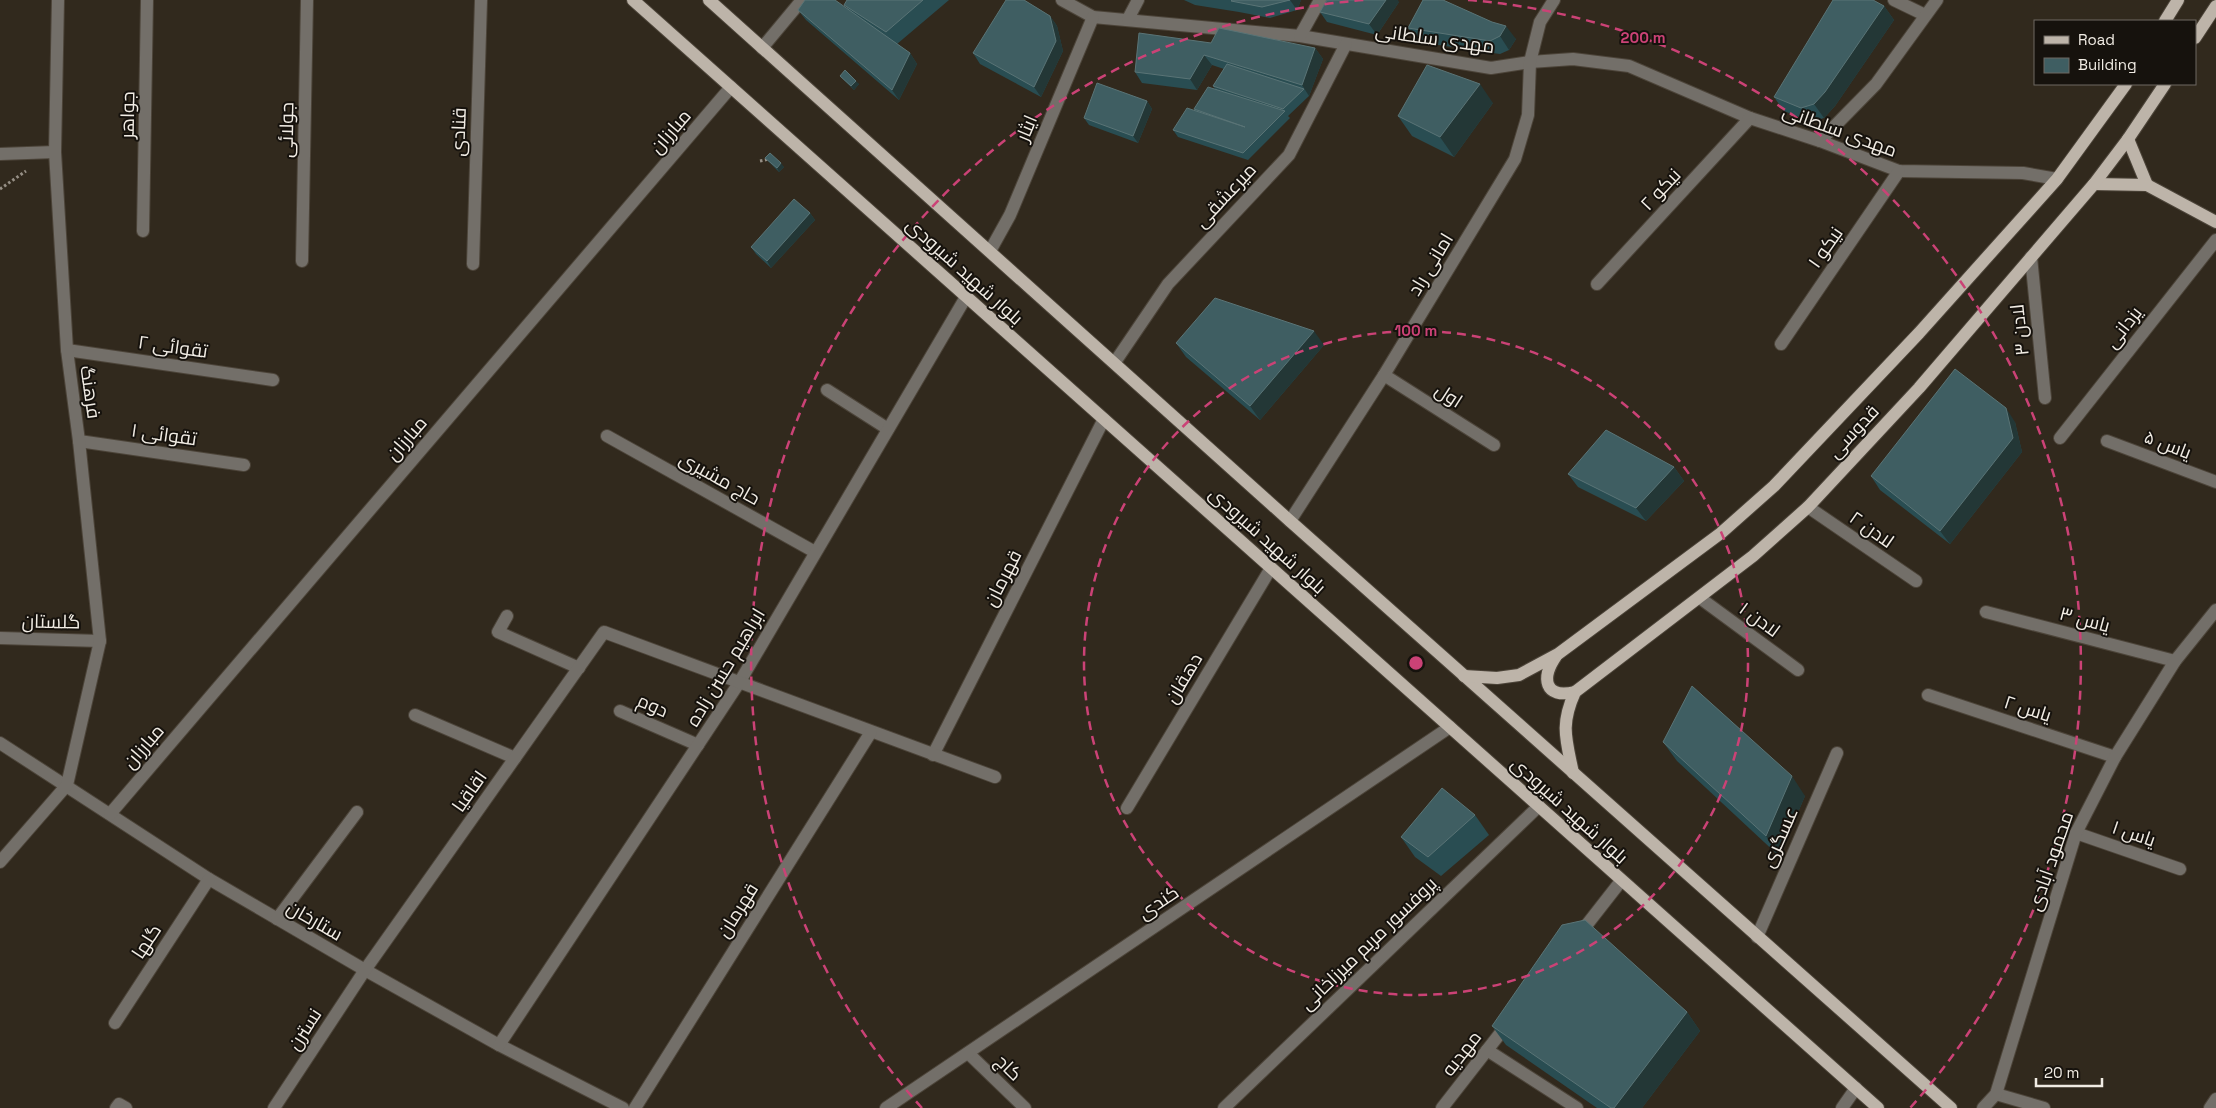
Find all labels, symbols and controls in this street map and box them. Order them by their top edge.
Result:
street label: مهدی سلطانی [1374,18,1496,59]
legend [2034,20,2196,85]
text: 200 m [1621,28,1665,47]
text: Road [2078,30,2115,49]
text: Building [2078,55,2137,74]
street label: جواهر [115,91,140,140]
street label: مهدی سلطانی [1779,98,1901,163]
street label: جولائی [274,102,299,158]
street label: مبارزان [644,104,697,159]
street label: قنادی [445,107,472,157]
street label: ایثار [1009,111,1043,146]
street label: میرعشقی [1189,158,1262,233]
street label: نیکو ۲ [1634,163,1686,216]
street label: بلوار شهید شیرودی [901,212,1029,331]
street label: نیکو ۱ [1802,222,1849,273]
street label: امانی راد [1402,228,1459,300]
street label: یزدانی [2099,301,2148,353]
street label: لادن ۳ [2004,303,2035,357]
text: 100 m [1395,321,1437,340]
street label: تقوائی ۲ [136,329,209,364]
street label: فرهنگ [74,364,107,420]
street label: اول [1430,377,1467,414]
street label: قدوسی [1822,399,1885,463]
street label: مبارزان [380,411,433,466]
street label: تقوائی ۱ [130,418,198,451]
street label: یاس ۵ [2140,424,2195,465]
street label: حاج مشیری [674,446,765,512]
street label: بلوار شهید شیرودی [1204,481,1332,600]
street label: لادن ۲ [1844,505,1899,554]
street label: قهرمان [978,546,1027,611]
street label: لادن ۱ [1734,596,1785,643]
street label: یاس ۳ [2057,601,2113,638]
street label: ابراهیم حسن زاده [680,603,772,732]
street label: گلستان [21,608,81,635]
street label: دهقان [1159,648,1208,708]
centre of rings [1407,654,1425,672]
street label: دوم [633,688,672,724]
street label: یاس ۲ [2001,689,2055,728]
street label: مبارزان [117,719,170,774]
street label: بلوار شهید شیرودی [1506,751,1634,870]
street label: اقاقیا [446,766,493,817]
street label: عسگری [1755,803,1804,871]
street label: محمود آبادی [2022,808,2079,914]
street label: یاس ۱ [2109,814,2159,853]
street label: پروفسور مریم میرزاخانی [1294,871,1443,1016]
street label: قهرمان [711,878,764,942]
street label: کندی [1133,880,1184,925]
street label: ستارخان [282,894,347,946]
street label: گلها [126,919,167,964]
street label: نسترن [282,1003,327,1055]
street label: مهدیه [1436,1026,1487,1081]
street label: کاج [989,1048,1028,1087]
scale bar [2036,1056,2102,1088]
text: 20 m [2044,1063,2079,1082]

